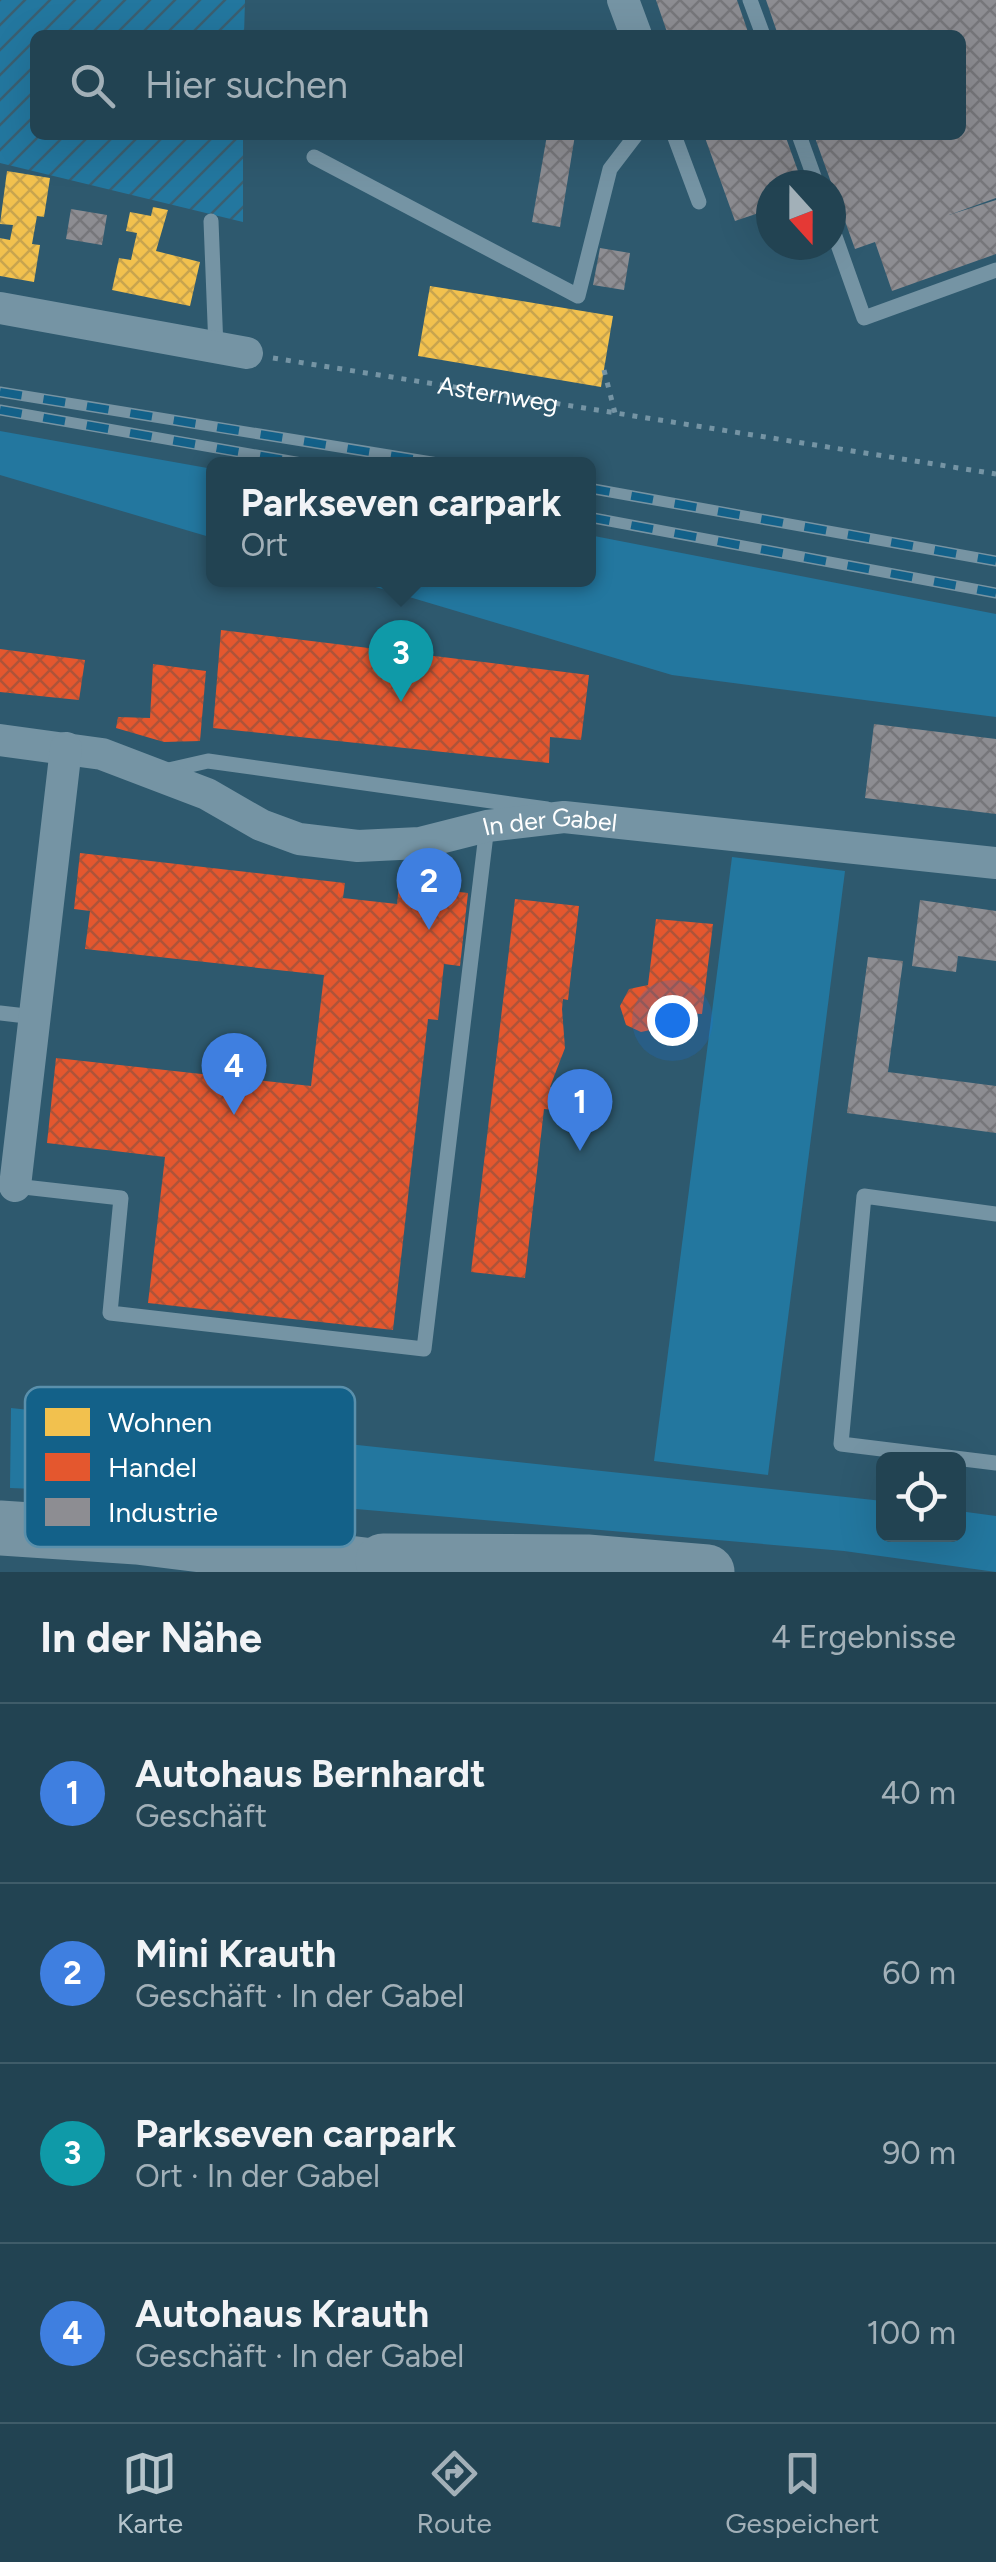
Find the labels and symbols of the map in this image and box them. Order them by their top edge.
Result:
north arrow [756,170,846,260]
street label: Asternweg [436,370,560,419]
pin: 3 [368,620,434,702]
street label: In der Gabel [479,801,619,842]
pin: 2 [396,848,462,930]
your location [647,995,698,1046]
pin: 4 [202,1032,266,1115]
pin: 1 [548,1068,612,1151]
legend [25,1387,355,1547]
text: Wohnen [108,1405,212,1439]
text: Handel [108,1450,197,1484]
text: Industrie [108,1495,218,1529]

